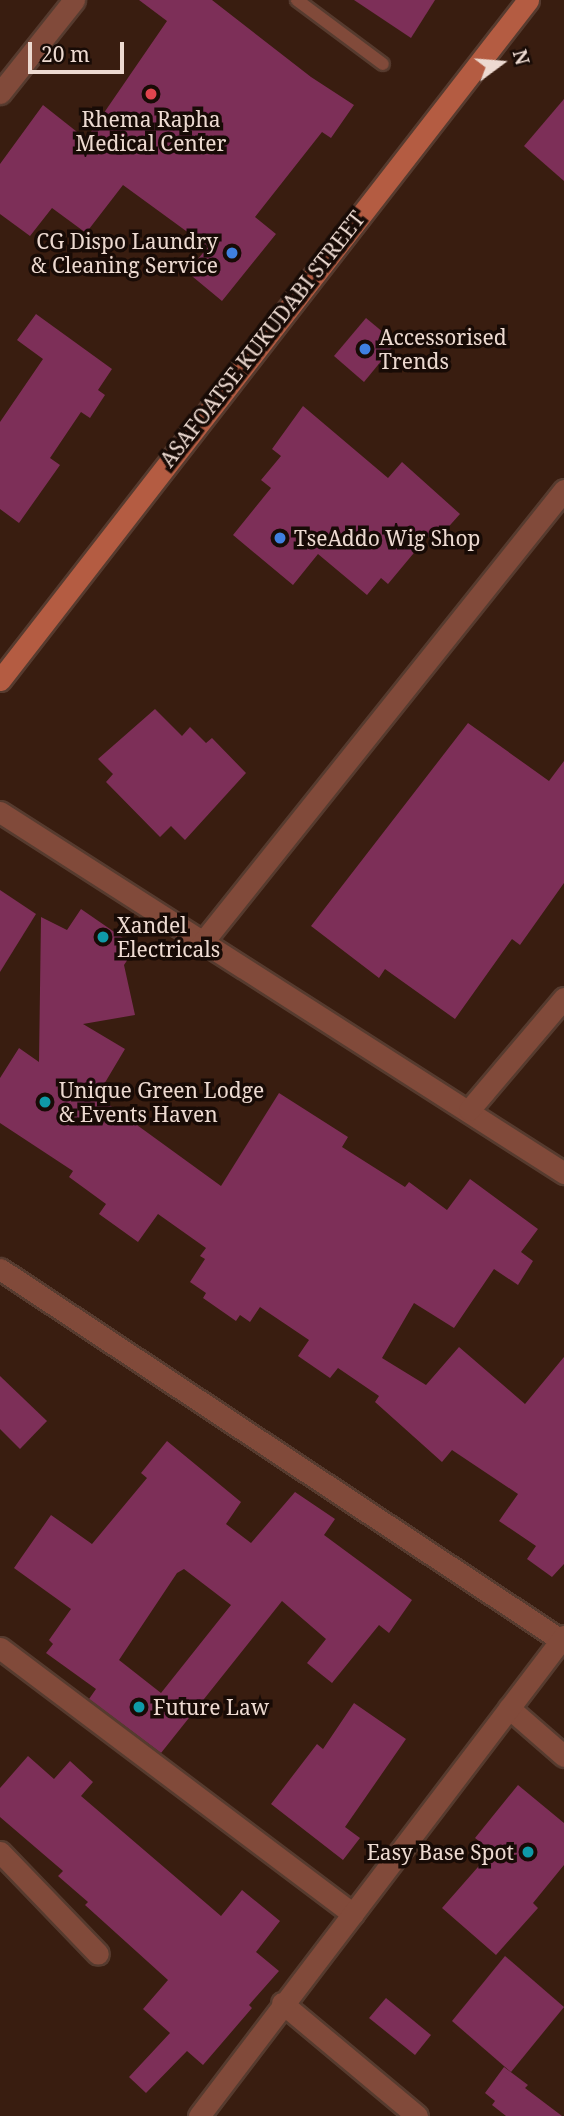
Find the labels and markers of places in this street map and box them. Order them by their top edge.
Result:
marker: Rhema Rapha Medical Center [141,84,161,104]
place label: Rhema Rapha Medical Center [76,106,226,156]
place label: CG Dispo Laundry & Cleaning Service [31,228,218,278]
marker: CG Dispo Laundry & Cleaning Service [224,245,240,261]
place label: Accessorised Trends [379,324,507,374]
marker: Accessorised Trends [357,341,373,357]
place label: TseAddo Wig Shop [294,525,480,551]
marker: TseAddo Wig Shop [272,530,288,546]
place label: Xandel Electricals [117,912,220,962]
marker: Xandel Electricals [95,929,111,945]
place label: Unique Green Lodge & Events Haven [59,1077,264,1127]
marker: Unique Green Lodge & Events Haven [37,1094,53,1110]
place label: Future Law [153,1694,269,1720]
marker: Future Law [131,1699,147,1715]
place label: Easy Base Spot [367,1839,514,1865]
marker: Easy Base Spot [520,1844,536,1860]

